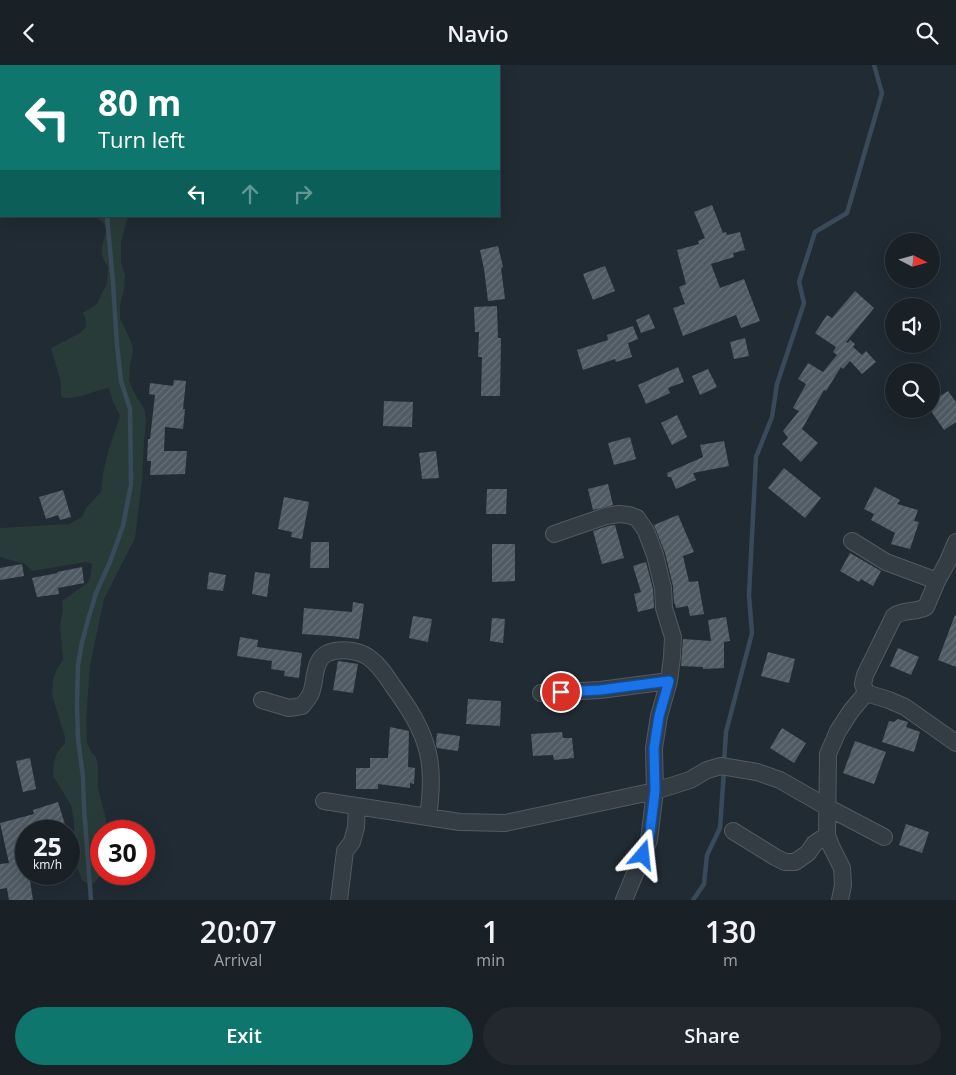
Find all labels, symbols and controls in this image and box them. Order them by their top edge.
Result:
text: Navio [447,18,509,48]
icon: back [15,19,43,47]
icon: search [913,19,941,47]
text: 80 m [98,79,181,126]
icon: left [15,85,80,150]
text: Turn left [98,124,185,154]
icon: left [183,180,211,208]
icon: ahead [236,180,264,208]
icon: right [289,180,317,208]
north arrow [885,233,940,287]
map controls [885,233,940,418]
button: sound [885,298,940,353]
button: search [885,363,940,418]
pin [540,671,582,713]
icon: arrive [547,678,575,706]
speed limit sign: 30 [90,820,155,885]
position arrow [616,828,668,880]
text: 25 [33,829,62,863]
text: km/h [33,856,62,873]
text: 20:07 [200,911,277,952]
text: 1 [482,911,499,952]
text: 130 [705,911,756,952]
text: Arrival [214,949,262,971]
text: min [476,949,505,971]
text: m [723,949,738,971]
button: Exit [15,1007,473,1065]
button: Share [483,1007,941,1065]

